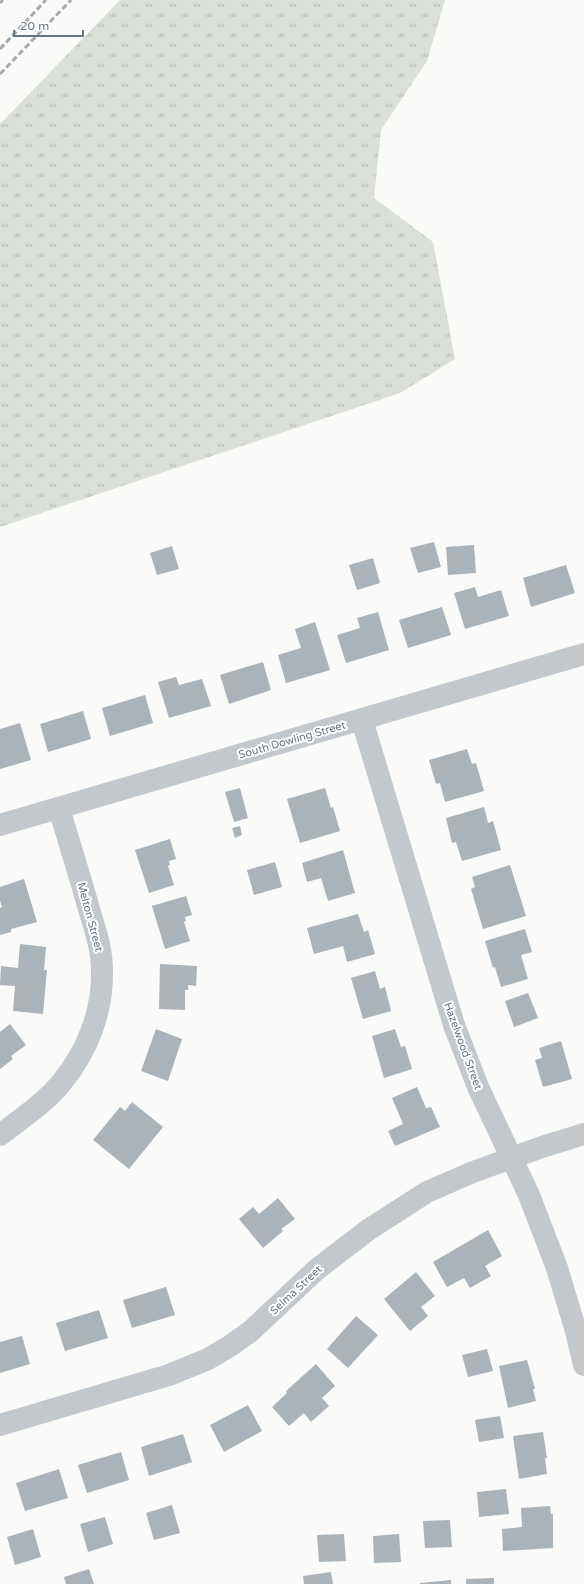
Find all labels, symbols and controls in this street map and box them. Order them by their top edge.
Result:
scale bar [14,12,83,38]
text: 20 m [20,19,49,33]
street label: South Dowling Street [237,718,347,762]
street label: Melton Street [75,881,105,953]
street label: Hazelwood Street [441,1000,485,1092]
street label: Selma Street [267,1263,325,1317]

